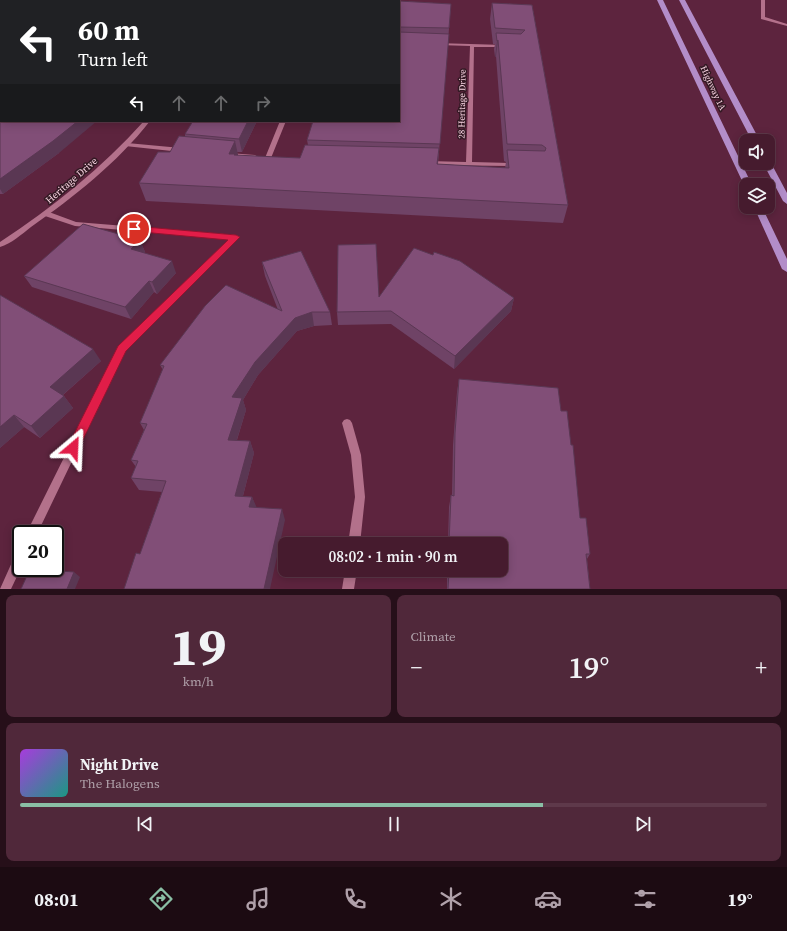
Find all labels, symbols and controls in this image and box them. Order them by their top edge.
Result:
text: 60 m [78,11,140,49]
icon: left [12,16,64,68]
text: Turn left [78,47,148,72]
street label: Highway 1A [697,64,729,112]
street label: 28 Heritage Drive [455,69,469,139]
icon: left [126,92,148,114]
icon: ahead [168,92,190,114]
icon: ahead [210,92,232,114]
icon: right [252,92,274,114]
map controls [739,134,775,214]
button: sound [739,134,775,170]
street label: Heritage Drive [43,154,100,207]
button: layers [739,178,775,214]
pin [117,212,151,246]
icon: arrive [123,218,145,240]
position arrow [52,427,94,469]
speed limit sign: 20 [12,525,64,577]
text: 08:02 · 1 min · 90 m [328,546,458,567]
text: 19 [170,611,226,682]
text: Climate [411,628,456,645]
text: 19° [568,647,609,688]
text: − [411,652,422,682]
text: + [755,652,767,682]
text: km/h [183,673,214,690]
text: Night Drive [80,754,159,775]
text: The Halogens [80,775,160,792]
icon: previous [134,813,156,835]
icon: pause [383,813,405,835]
icon: next [632,813,654,835]
icon: directions [147,885,175,913]
icon: music [244,885,272,913]
icon: phone [341,885,369,913]
icon: climate [437,885,465,913]
icon: car [534,885,562,913]
icon: filters [631,885,659,913]
text: 08:01 [34,887,79,912]
text: 19° [727,887,753,912]

